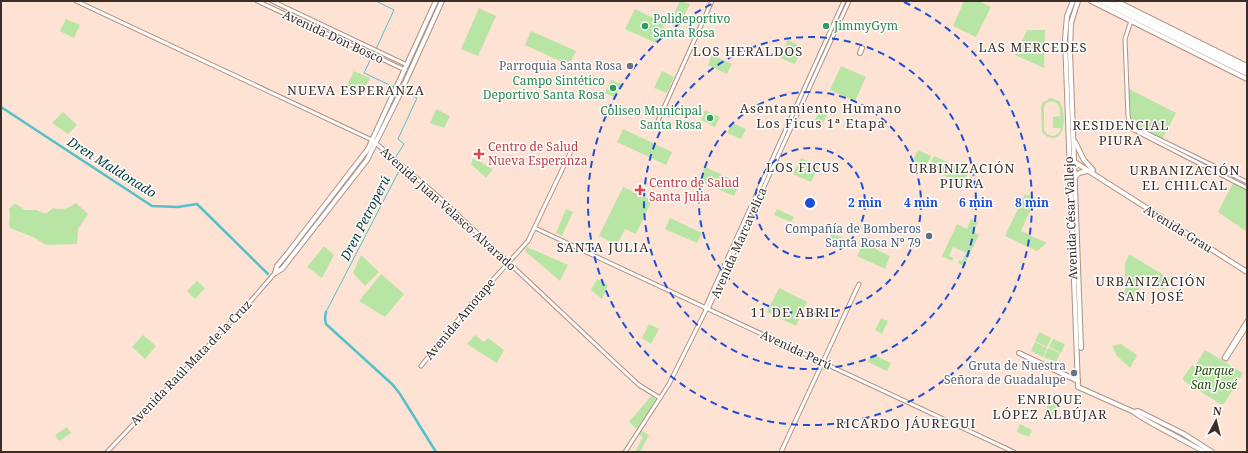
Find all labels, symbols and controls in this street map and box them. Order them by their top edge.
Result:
street label: Avenida Don Bosco [280,6,386,67]
place label: Polideportivo Santa Rosa [653,10,730,41]
place label: JimmyGym [833,17,898,34]
marker: Polideportivo Santa Rosa [640,21,650,31]
marker: JimmyGym [821,21,831,31]
district label: LAS MERCEDES [979,38,1087,56]
district label: LOS HERALDOS [693,42,803,60]
place label: Parroquia Santa Rosa [499,57,622,74]
marker: Parroquia Santa Rosa [625,61,635,71]
place label: Campo Sintético Deportivo Santa Rosa [483,72,605,103]
district label: NUEVA ESPERANZA [287,81,425,99]
marker: Campo Sintético Deportivo Santa Rosa [608,83,618,93]
district label: Asentamiento Humano Los Ficus 1ª Etapa [740,99,902,132]
place label: Coliseo Municipal Santa Rosa [600,102,702,133]
marker: Coliseo Municipal Santa Rosa [705,113,715,123]
district label: RESIDENCIAL PIURA [1073,116,1169,149]
water label: Dren Maldonado [63,132,160,202]
place label: Centro de Salud Nueva Esperanza [488,138,588,169]
street label: Avenida Juan Velasco Alvarado [377,143,520,274]
marker: Centro de Salud Nueva Esperanza [473,148,485,160]
street label: Avenida César Vallejo [1060,156,1081,280]
district label: LOS FICUS [766,158,840,176]
district label: URBINIZACIÓN PIURA [909,159,1015,192]
district label: URBANIZACIÓN EL CHILCAL [1130,161,1240,194]
water label: Dren Petroperú [335,172,394,264]
place label: Centro de Salud Santa Julia [649,174,740,205]
marker: Centro de Salud Santa Julia [634,184,646,196]
street label: Avenida Marcavelica [706,184,771,301]
text: 2 min [848,194,882,211]
text: 4 min [904,194,938,211]
text: 6 min [959,194,993,211]
text: 8 min [1015,194,1049,211]
centre of rings [803,196,817,210]
street label: Avenida Grau [1141,201,1216,257]
place label: Compañía de Bomberos Santa Rosa Nº 79 [785,220,921,251]
marker: Compañía de Bomberos Santa Rosa Nº 79 [924,231,934,241]
district label: SANTA JULIA [557,238,649,256]
district label: URBANIZACIÓN SAN JOSÉ [1096,272,1206,305]
street label: Avenida Amotape [421,274,499,363]
street label: Avenida Raúl Mata de la Cruz [126,296,255,429]
district label: 11 DE ABRIL [751,303,839,321]
street label: Avenida Perú [758,326,835,374]
place label: Gruta de Nuestra Señora de Guadalupe [944,357,1066,388]
park label: Parque San José [1191,362,1238,393]
marker: Gruta de Nuestra Señora de Guadalupe [1069,368,1079,378]
district label: ENRIQUE LÓPEZ ALBÚJAR [992,390,1108,423]
north arrow [1196,401,1236,441]
text: N [1212,403,1223,419]
district label: RICARDO JÁUREGUI [836,414,976,432]

